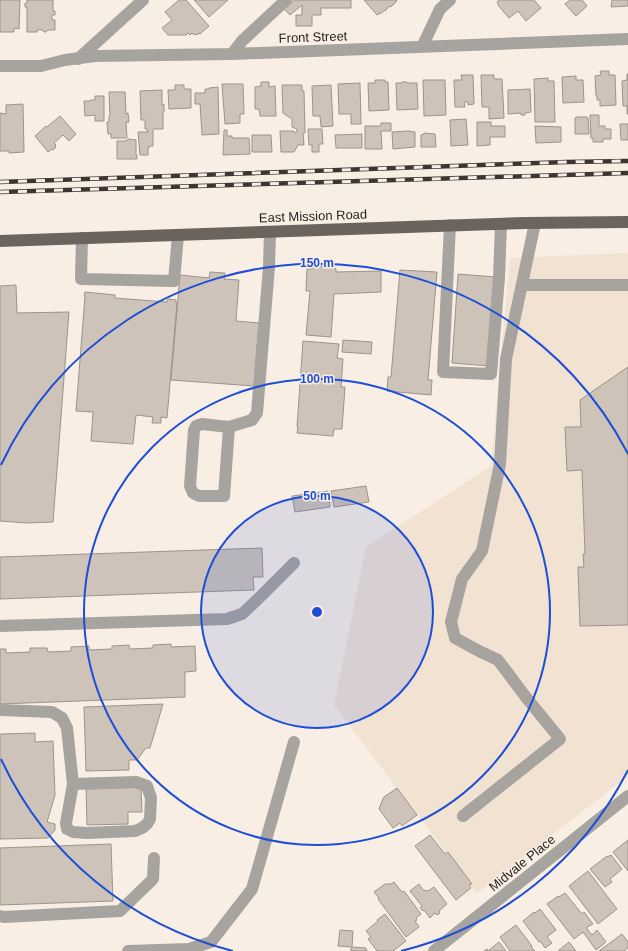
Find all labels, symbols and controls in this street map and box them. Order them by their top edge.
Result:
street label: Front Street [278,28,348,46]
street label: East Mission Road [259,207,367,225]
text: 150 m [300,256,334,270]
text: 100 m [300,372,334,386]
text: 50 m [303,489,331,503]
centre of rings [310,605,324,619]
street label: Midvale Place [486,832,558,894]

